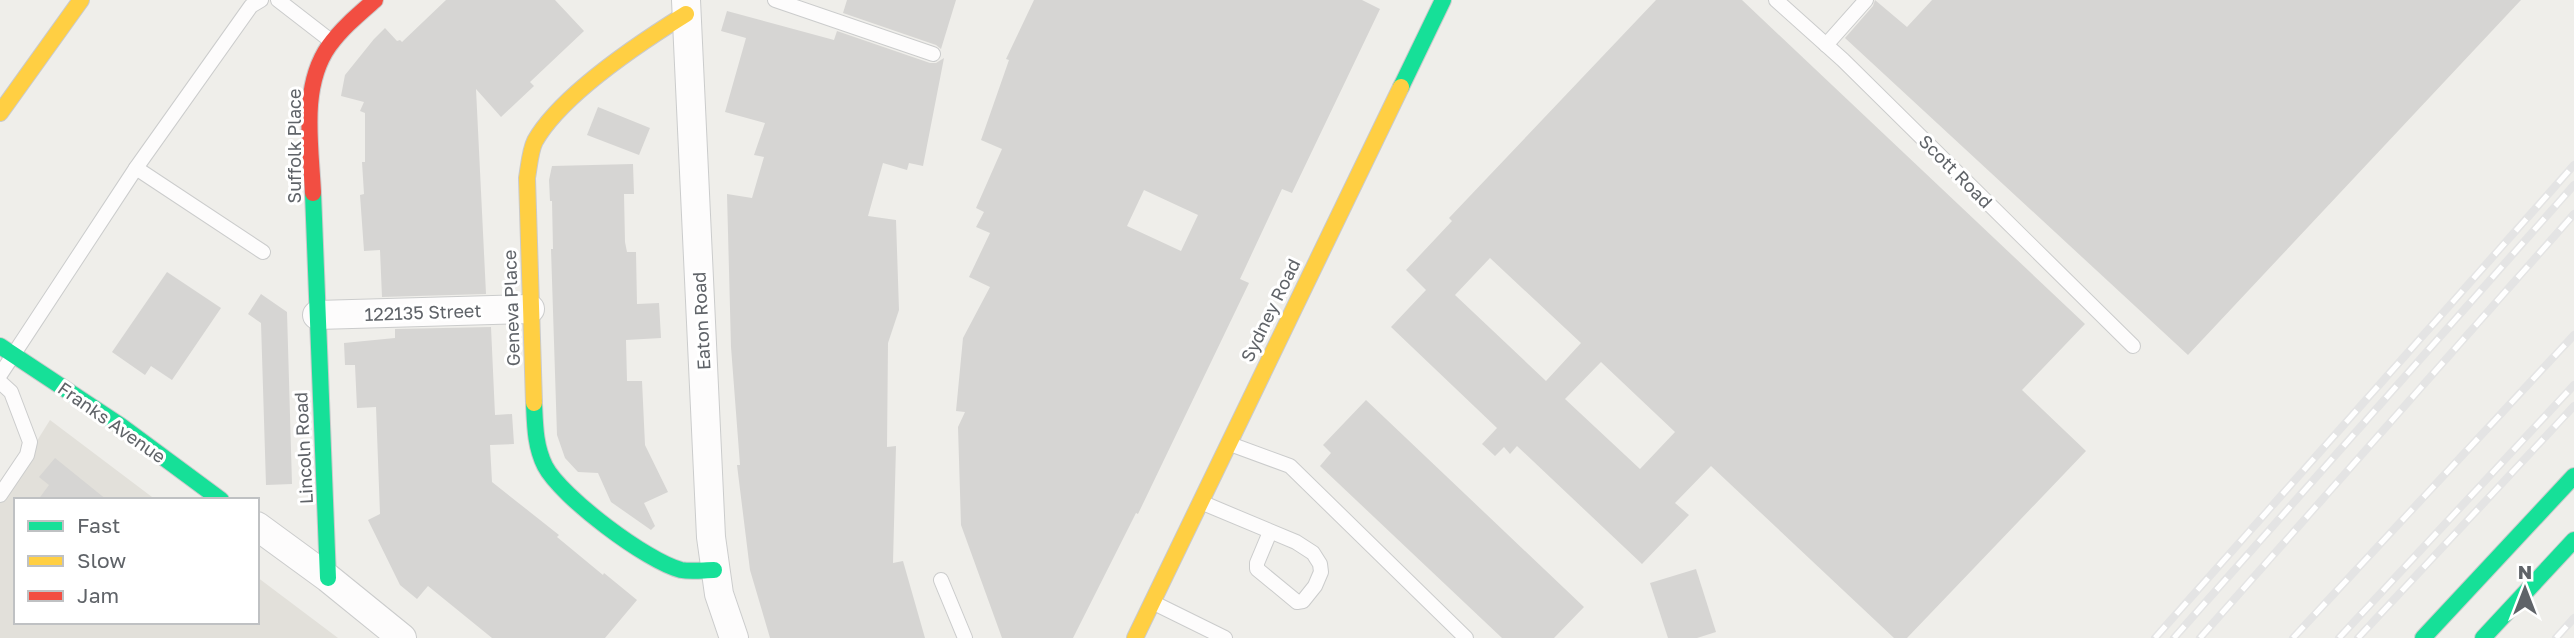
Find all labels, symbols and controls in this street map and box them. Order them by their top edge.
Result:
street label: Suffolk Place [283,89,305,203]
street label: Scott Road [1915,130,1997,212]
street label: Geneva Place [498,249,524,367]
street label: Sydney Road [1236,255,1304,365]
street label: Eaton Road [687,271,715,371]
street label: 122135 Street [364,299,482,325]
street label: Franks Avenue [54,377,170,467]
street label: Lincoln Road [289,391,317,505]
legend [14,498,259,624]
text: Fast [77,512,120,538]
text: Slow [77,547,126,573]
north arrow [2490,554,2560,624]
text: N [2518,560,2532,583]
text: Jam [77,582,119,608]

